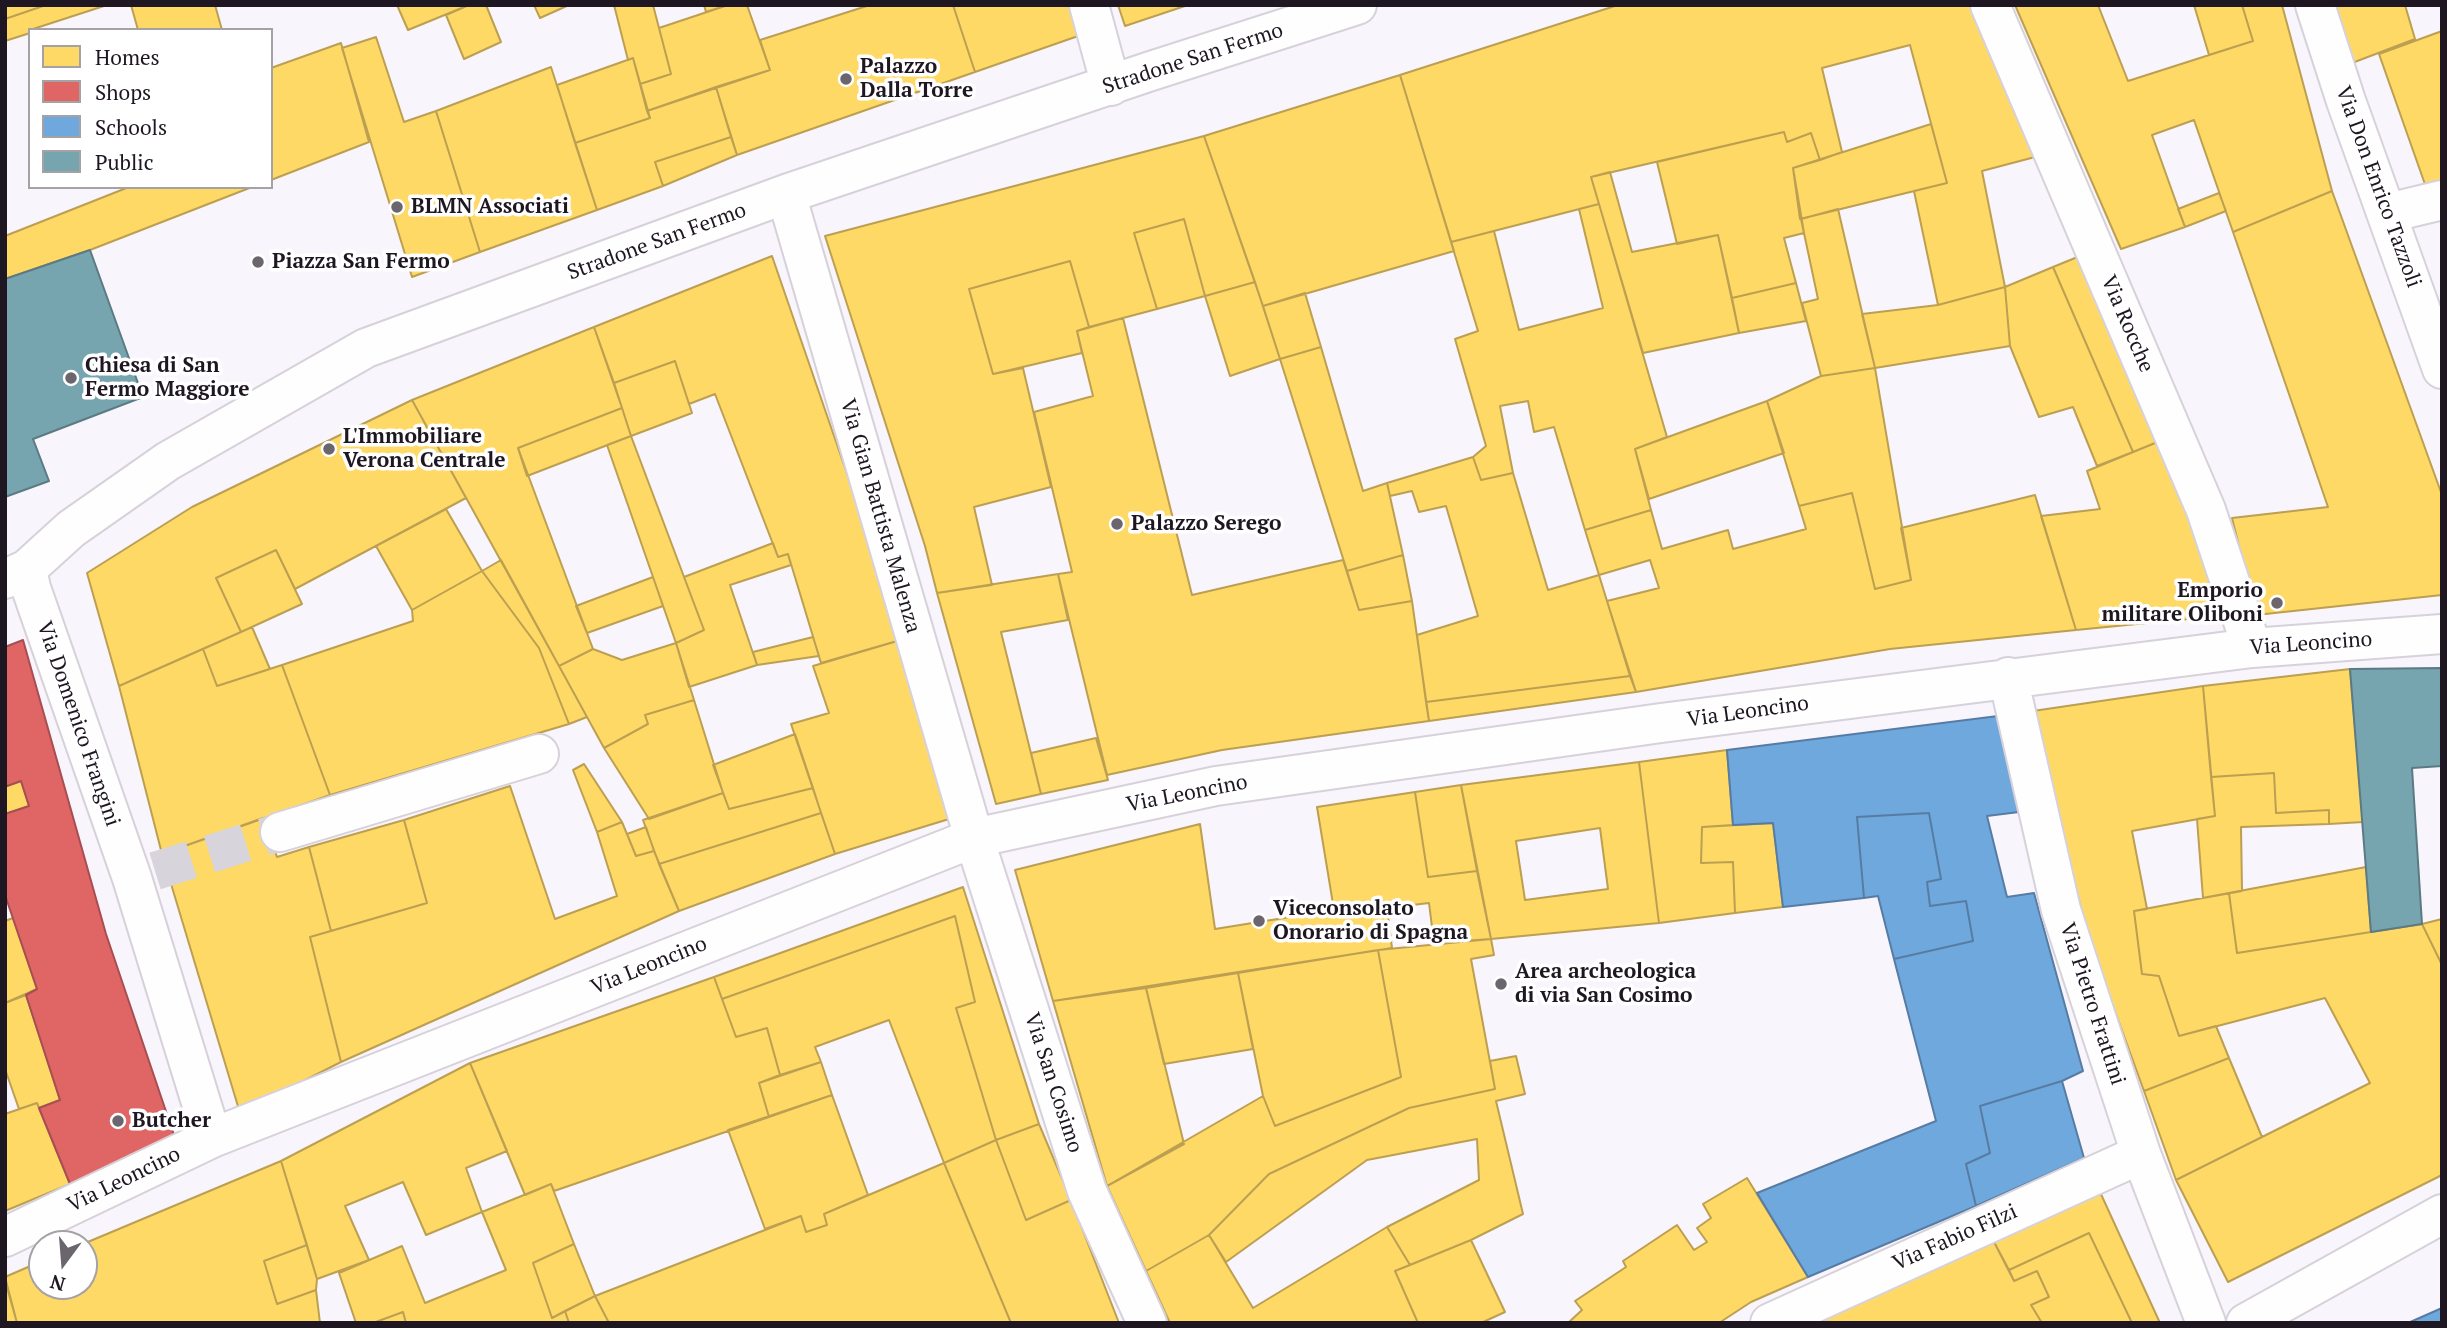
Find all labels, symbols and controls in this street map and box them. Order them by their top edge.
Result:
street label: Stradone San Fermo [1100,18,1286,100]
legend [28,28,273,189]
text: Homes [95,43,160,71]
place label: Palazzo Dalla Torre [860,54,973,104]
marker: Palazzo Dalla Torre [838,71,854,87]
text: Shops [95,78,151,106]
street label: Via Don Enrico Tazzoli [2330,83,2426,291]
text: Schools [95,113,167,141]
text: Public [95,148,153,176]
place label: BLMN Associati [411,194,569,220]
street label: Stradone San Fermo [564,198,750,286]
marker: BLMN Associati [389,199,405,215]
place label: Piazza San Fermo [272,249,450,275]
marker: Piazza San Fermo [250,254,266,270]
street label: Via Rocche [2095,272,2159,376]
place label: Chiesa di San Fermo Maggiore [85,353,250,403]
marker: Chiesa di San Fermo Maggiore [63,370,79,386]
street label: Via Gian Battista Malenza [834,396,926,636]
place label: L'Immobiliare Verona Centrale [343,424,505,474]
marker: L'Immobiliare Verona Centrale [321,441,337,457]
place label: Palazzo Serego [1131,511,1281,537]
marker: Palazzo Serego [1109,516,1125,532]
place label: Emporio militare Oliboni [2102,578,2263,628]
marker: Emporio militare Oliboni [2269,595,2285,611]
street label: Via Domenico Frangini [31,618,125,830]
street label: Via Leoncino [2249,627,2373,661]
street label: Via Leoncino [1685,691,1811,733]
street label: Via Leoncino [1124,770,1250,818]
place label: Viceconsolato Onorario di Spagna [1273,896,1468,946]
marker: Viceconsolato Onorario di Spagna [1251,913,1267,929]
street label: Via Pietro Frattini [2054,920,2130,1088]
street label: Via Leoncino [587,931,711,1001]
place label: Area archeologica di via San Cosimo [1515,959,1696,1009]
marker: Area archeologica di via San Cosimo [1493,976,1509,992]
street label: Via San Cosimo [1019,1010,1087,1156]
place label: Butcher [132,1108,211,1134]
marker: Butcher [110,1113,126,1129]
street label: Via Leoncino [63,1142,185,1218]
street label: Via Fabio Filzi [1889,1199,2021,1277]
north arrow [28,1230,98,1300]
text: N [47,1270,68,1298]

